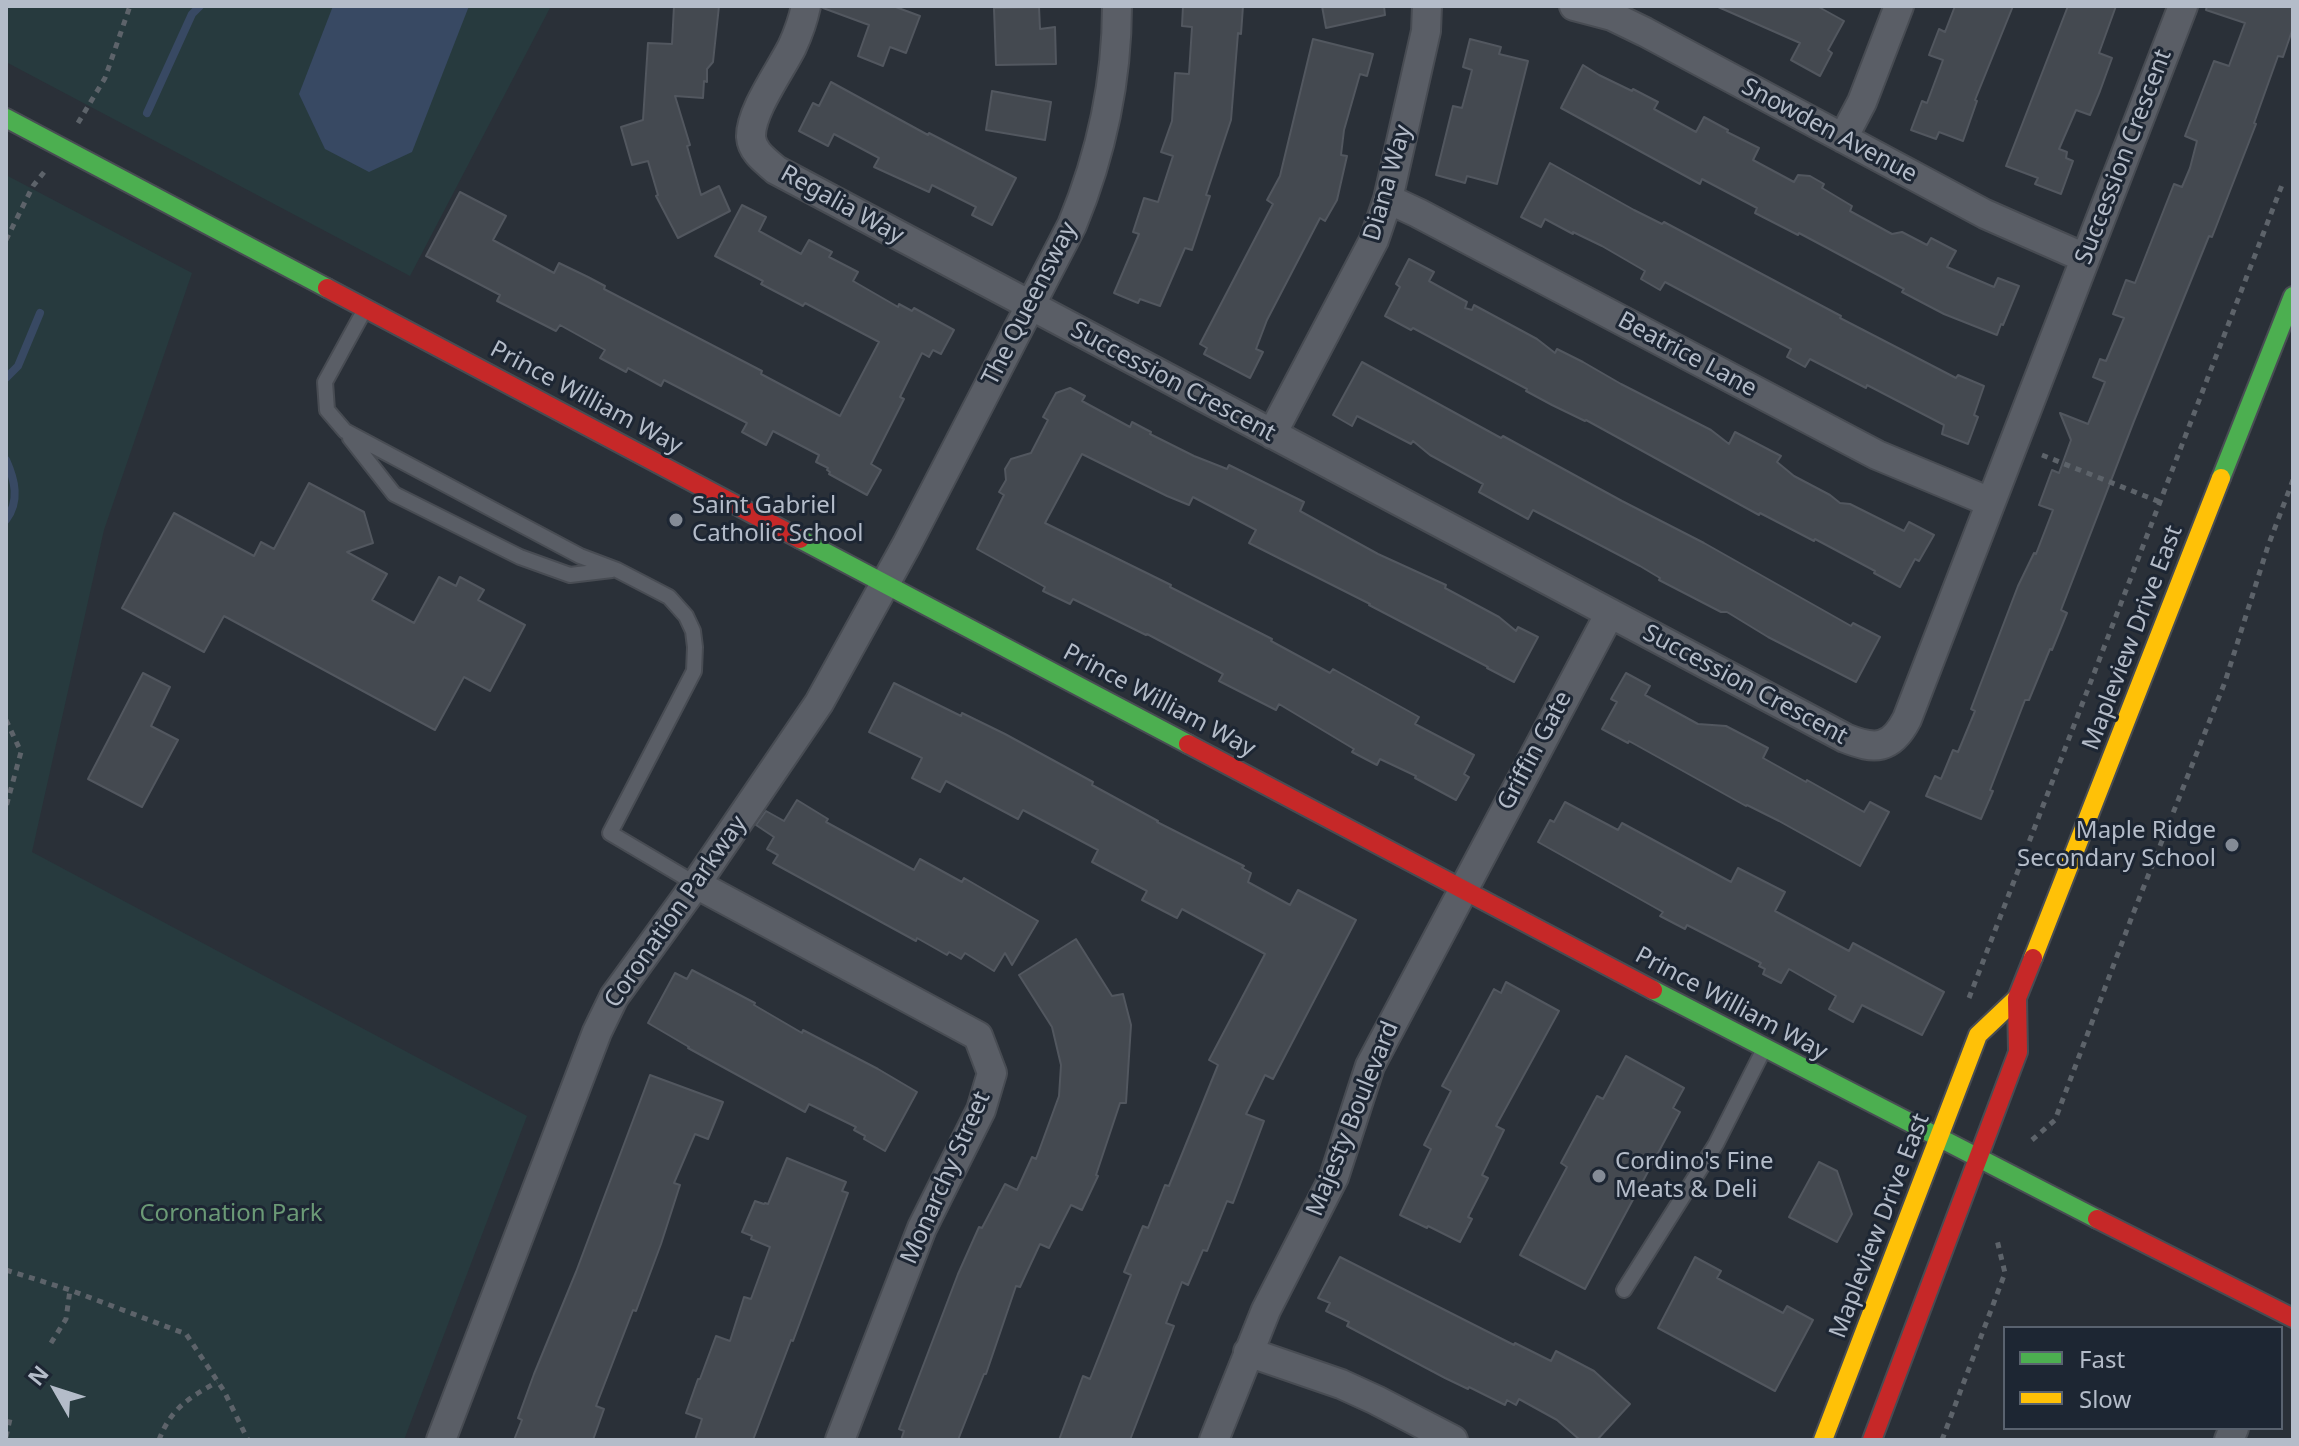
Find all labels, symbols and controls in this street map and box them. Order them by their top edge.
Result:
street label: Succession Crescent [2070,46,2178,268]
street label: Snowden Avenue [1736,73,1922,189]
street label: Diana Way [1358,122,1418,244]
street label: Regalia Way [775,159,909,251]
street label: The Queensway [976,217,1084,391]
street label: Beatrice Lane [1613,306,1761,404]
street label: Succession Crescent [1066,316,1280,448]
street label: Prince William Way [485,335,687,461]
place label: Saint Gabriel Catholic School [692,492,864,548]
marker: Saint Gabriel Catholic School [667,511,685,529]
street label: Mapleview Drive East [2077,522,2189,754]
street label: Succession Crescent [1638,619,1852,751]
street label: Prince William Way [1058,638,1260,764]
street label: Griffin Gate [1492,687,1578,815]
street label: Coronation Parkway [599,810,753,1014]
place label: Maple Ridge Secondary School [2017,817,2216,873]
marker: Maple Ridge Secondary School [2223,836,2241,854]
street label: Prince William Way [1630,941,1832,1067]
street label: Majesty Boulevard [1301,1017,1405,1221]
street label: Monarchy Street [895,1087,997,1269]
street label: Mapleview Drive East [1824,1110,1936,1342]
place label: Cordino's Fine Meats & Deli [1615,1148,1774,1204]
marker: Cordino's Fine Meats & Deli [1590,1167,1608,1185]
park label: Coronation Park [139,1200,323,1228]
legend [2003,1326,2283,1430]
text: Fast [2079,1342,2125,1375]
north arrow [16,1350,96,1430]
text: N [20,1359,55,1391]
text: Slow [2079,1382,2131,1415]

